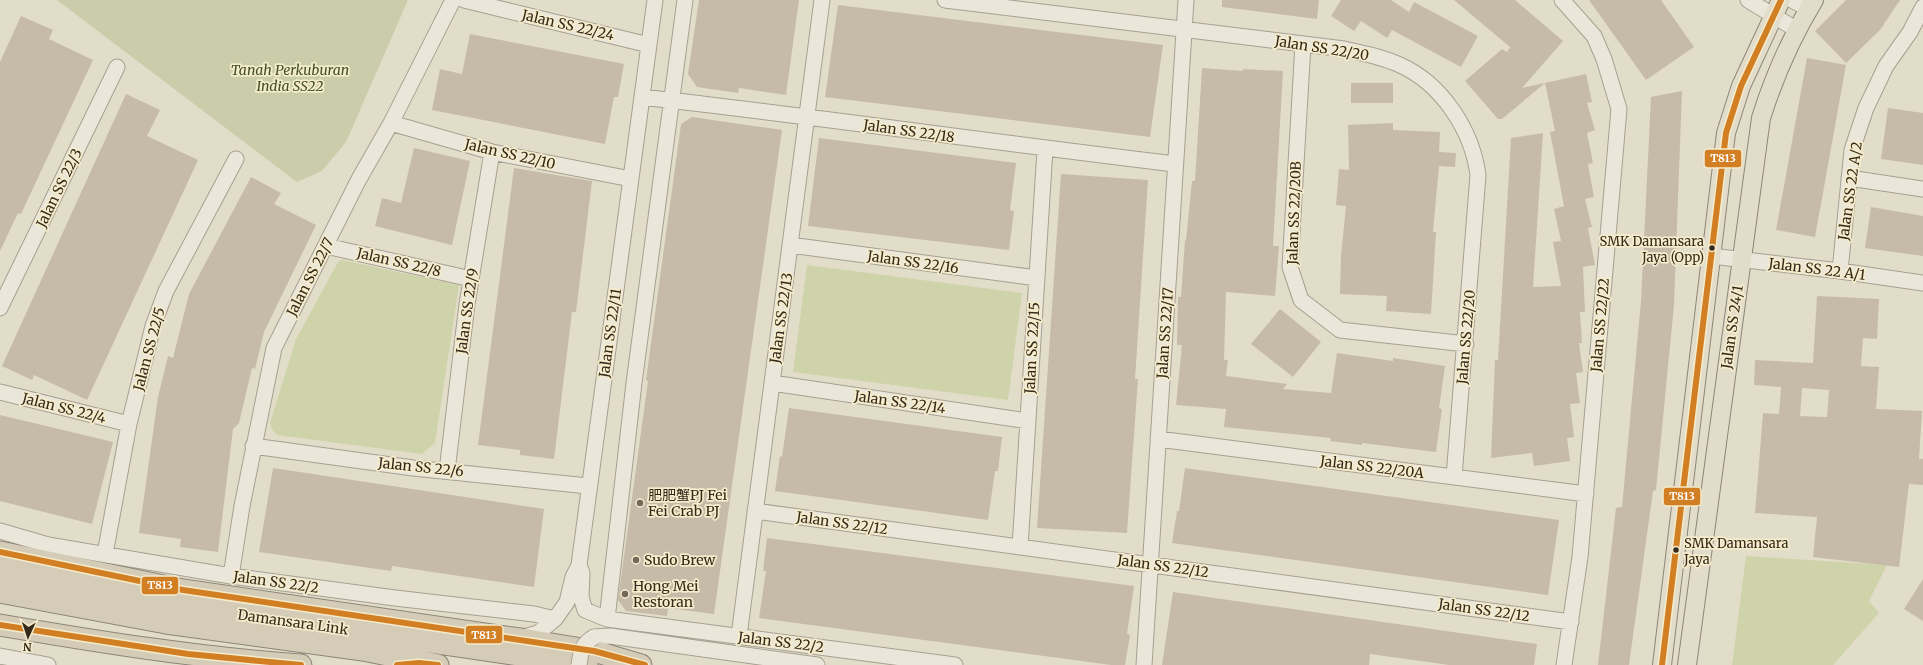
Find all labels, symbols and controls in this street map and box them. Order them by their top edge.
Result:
street label: Jalan SS 22/24 [519,5,616,44]
street label: Jalan SS 22/20 [1273,32,1370,64]
park label: Tanah Perkuburan India SS22 [231,61,349,95]
street label: Jalan SS 22/18 [861,116,956,146]
street label: Jalan SS 22/10 [462,135,557,173]
street label: Jalan SS 22 A/2 [1834,140,1866,243]
street label: Jalan SS 22/3 [32,145,86,231]
line badge: T813 [1704,149,1742,168]
text: T813 [1710,151,1736,165]
street label: Jalan SS 22/20B [1283,161,1305,266]
place label: SMK Damansara Jaya (Opp) [1600,233,1704,266]
street label: Jalan SS 22/7 [282,235,338,320]
street label: Jalan SS 22/8 [354,243,443,280]
marker: SMK Damansara Jaya (Opp) [1707,243,1717,253]
street label: Jalan SS 22/16 [865,247,960,277]
street label: Jalan SS 22 A/1 [1767,254,1866,284]
street label: Jalan SS 22/9 [452,267,482,356]
street label: Jalan SS 22/13 [766,271,796,366]
street label: Jalan SS 22/22 [1587,277,1613,374]
street label: Jalan SS 24/1 [1717,284,1747,371]
street label: Jalan SS 22/11 [595,287,625,380]
street label: Jalan SS 22/17 [1153,287,1177,380]
street label: Jalan SS 22/20 [1453,289,1479,386]
street label: Jalan SS 22/15 [1021,302,1043,395]
street label: Jalan SS 22/5 [129,305,169,394]
street label: Jalan SS 22/14 [852,387,947,417]
street label: Jalan SS 22/4 [19,389,108,427]
street label: Jalan SS 22/20A [1318,452,1425,482]
street label: Jalan SS 22/6 [376,453,465,480]
place label: 肥肥蟹PJ Fei Fei Crab PJ [648,486,728,520]
line badge: T813 [1663,487,1701,506]
text: T813 [1669,489,1695,503]
marker: 肥肥蟹PJ Fei Fei Crab PJ [635,498,645,508]
street label: Jalan SS 22/12 [794,508,889,538]
place label: SMK Damansara Jaya [1683,535,1789,568]
marker: SMK Damansara Jaya [1671,545,1681,555]
place label: Sudo Brew [644,551,716,569]
street label: Jalan SS 22/12 [1115,551,1210,581]
marker: Sudo Brew [631,555,641,565]
street label: Jalan SS 22/2 [231,567,320,597]
line badge: T813 [141,576,179,595]
place label: Hong Mei Restoran [633,577,699,611]
text: T813 [147,578,173,592]
marker: Hong Mei Restoran [620,589,630,599]
street label: Jalan SS 22/12 [1436,595,1531,625]
street label: Damansara Link [237,605,350,639]
north arrow [8,617,48,657]
line badge: T813 [465,625,503,644]
text: T813 [471,628,497,642]
street label: Jalan SS 22/2 [736,628,825,656]
text: N [22,640,32,654]

